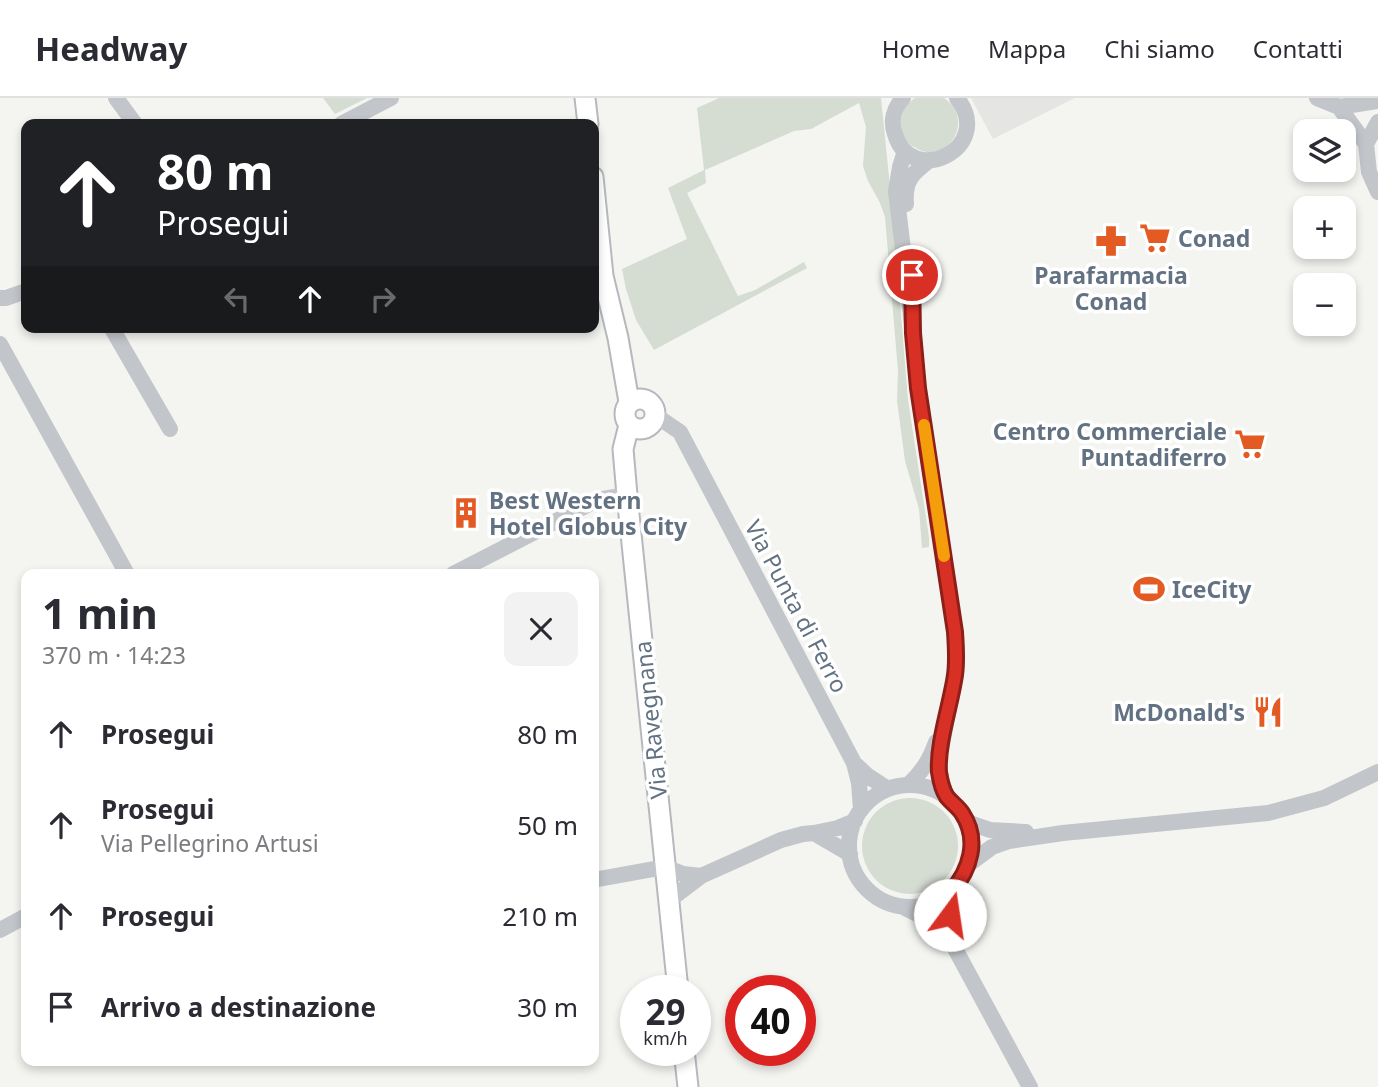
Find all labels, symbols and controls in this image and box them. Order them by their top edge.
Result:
text: Headway [35,26,187,71]
text: Home [882,32,950,65]
text: Mappa [988,32,1066,65]
text: Chi siamo [1104,32,1215,65]
text: Contatti [1253,32,1343,65]
map controls [1293,119,1356,336]
button: layers [1293,119,1356,182]
text: 80 m [157,138,274,204]
icon: ahead [42,147,133,238]
button: + [1293,196,1356,259]
text: Prosegui [157,201,289,244]
supermarket icon: Conad [1138,221,1172,255]
place label: Conad [1178,222,1250,254]
pharmacy icon: Parafarmacia Conad [1094,224,1128,258]
pin [882,245,942,305]
icon: arrive [893,256,931,294]
place label: Parafarmacia Conad [1034,259,1188,317]
button: − [1293,273,1356,336]
icon: left [218,280,256,318]
icon: ahead [291,280,329,318]
icon: right [364,280,402,318]
place label: Centro Commerciale Puntadiferro [993,415,1227,473]
supermarket icon: Centro Commerciale Puntadiferro [1233,427,1267,461]
place label: Best Western Hotel Globus City [489,484,688,542]
building icon: Best Western Hotel Globus City [449,496,483,530]
street label: Via Punta di Ferro [738,514,856,698]
sports icon: IceCity [1132,572,1166,606]
place label: IceCity [1172,573,1252,605]
text: 1 min [42,584,158,641]
button: close [504,592,578,666]
text: 370 m · 14:23 [42,639,186,671]
street label: Via Ravegnana [626,639,674,801]
restaurant icon: McDonald's [1251,695,1285,729]
place label: McDonald's [1113,696,1245,728]
icon: ahead [42,715,80,753]
text: Prosegui [101,716,214,752]
text: 80 m [517,716,578,752]
text: Prosegui [101,791,214,827]
icon: ahead [42,806,80,844]
text: 50 m [517,807,578,843]
text: Via Pellegrino Artusi [101,827,319,859]
position arrow [913,878,987,952]
icon: ahead [42,897,80,935]
text: Prosegui [101,898,214,934]
text: 210 m [502,898,578,934]
speed limit sign: 40 [725,975,816,1066]
icon: arrive [42,988,80,1026]
text: 29 [645,988,686,1035]
text: Arrivo a destinazione [101,989,376,1025]
text: 30 m [517,989,578,1025]
text: km/h [643,1026,688,1050]

